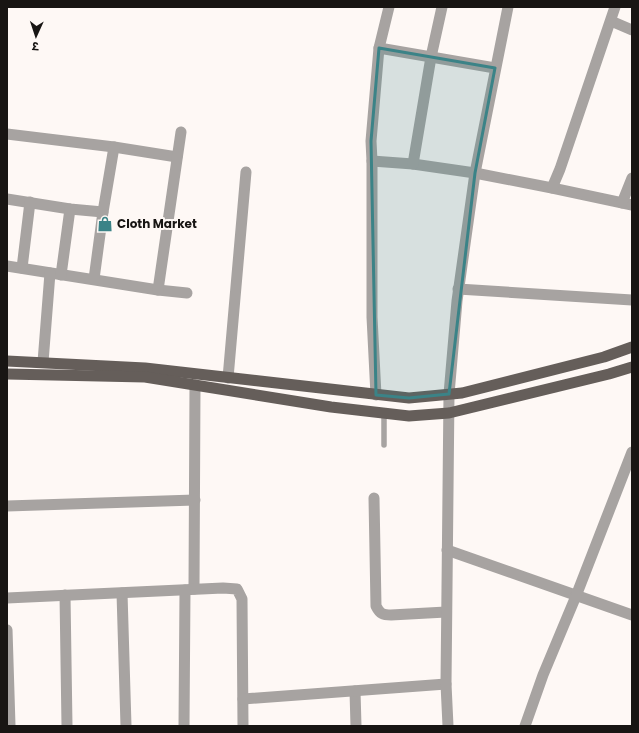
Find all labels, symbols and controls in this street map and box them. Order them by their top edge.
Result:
north arrow [16,16,56,56]
text: उ [31,38,40,54]
shop icon: Cloth Market [96,215,114,233]
place label: Cloth Market [117,215,197,232]

